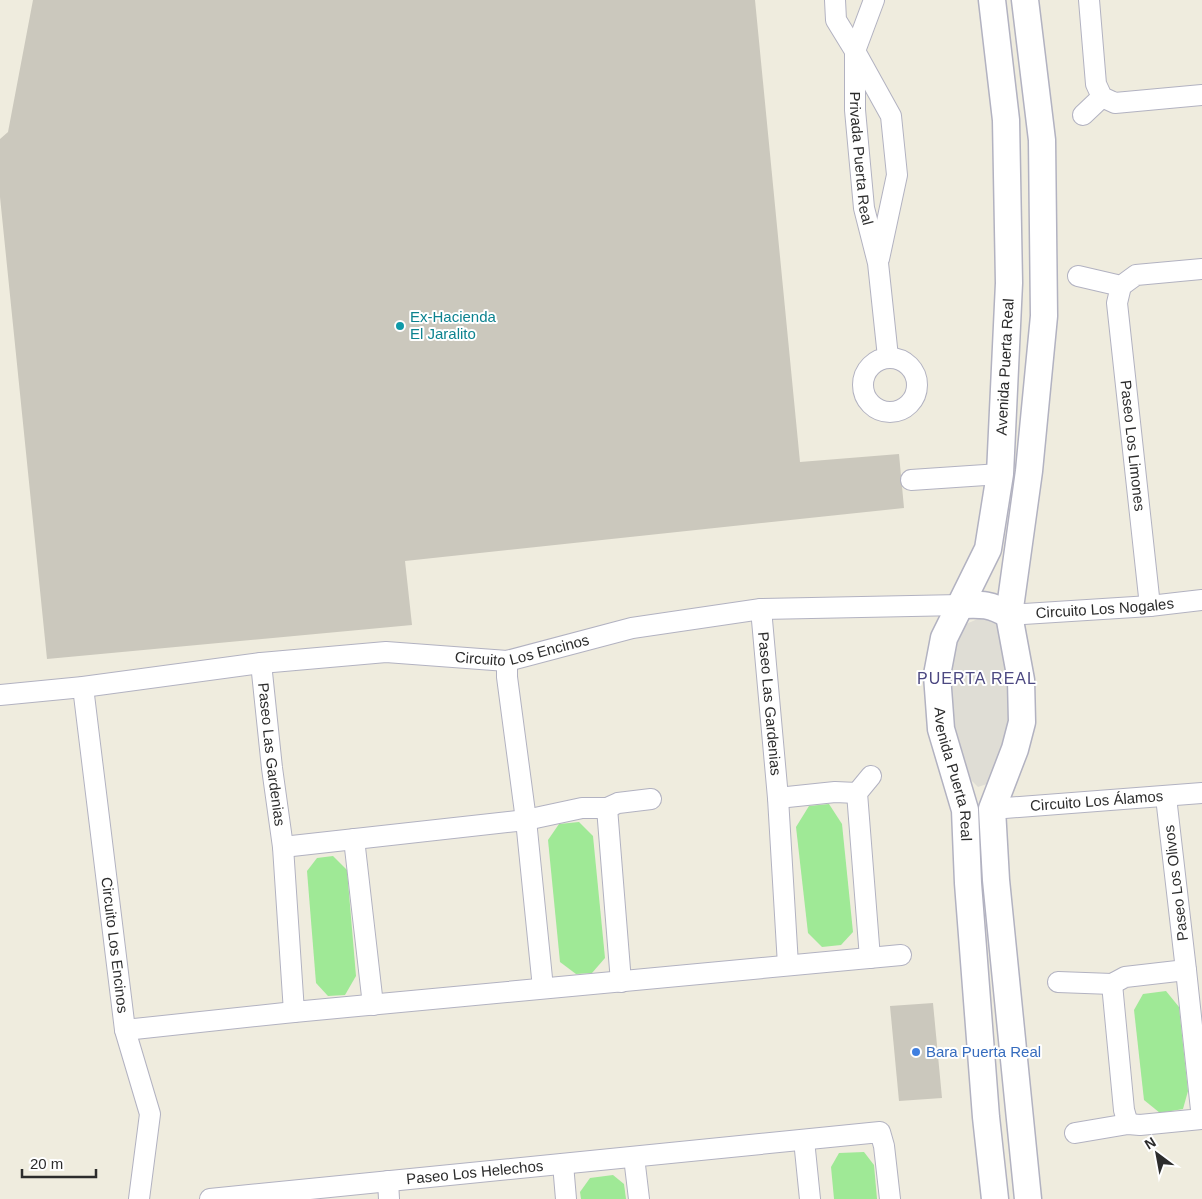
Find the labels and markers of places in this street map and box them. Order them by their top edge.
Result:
place label: Ex-Hacienda El Jaralito [410,308,497,342]
marker: Ex-Hacienda El Jaralito [394,320,406,332]
place label: Bara Puerta Real [926,1043,1041,1060]
marker: Bara Puerta Real [910,1046,922,1058]

